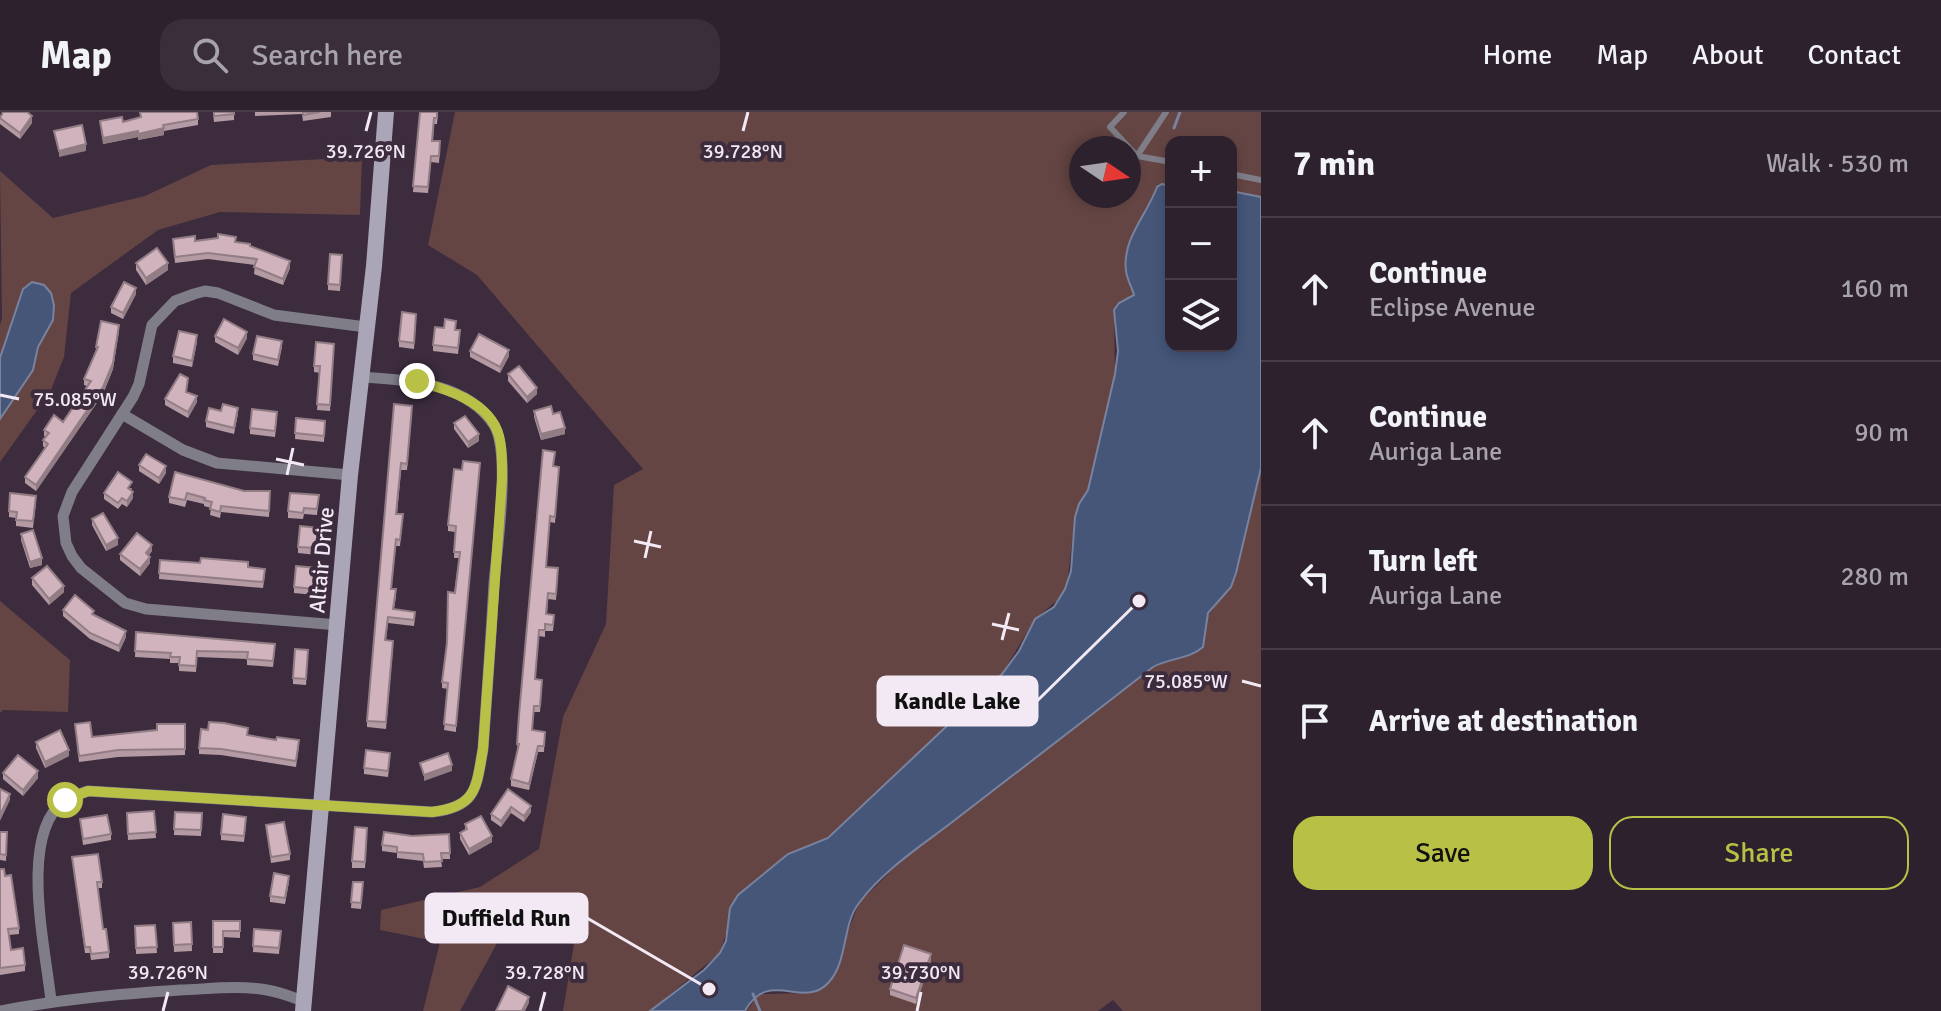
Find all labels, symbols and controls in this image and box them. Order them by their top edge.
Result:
search box [160,19,720,91]
text: Map [40,32,112,79]
icon: search [188,33,232,77]
text: Search here [252,37,403,74]
text: Home [1483,38,1552,72]
text: Map [1596,38,1648,72]
text: About [1692,38,1764,72]
text: Contact [1808,38,1901,72]
north arrow [1069,136,1141,208]
map controls [1165,136,1237,352]
button: + [1165,136,1237,208]
text: 39.726°N [326,139,406,164]
text: 39.728°N [703,139,783,164]
text: 7 min [1293,143,1375,185]
text: Walk · 530 m [1766,148,1909,180]
button: − [1165,208,1237,280]
text: Continue [1369,255,1487,292]
icon: ahead [1293,267,1337,311]
text: 160 m [1840,273,1909,305]
button: layers [1165,280,1237,352]
text: Eclipse Avenue [1369,292,1535,324]
route end [399,363,435,399]
text: 75.085°W [33,387,117,412]
text: Continue [1369,399,1487,436]
icon: ahead [1293,411,1337,455]
text: 90 m [1854,417,1909,449]
text: Auriga Lane [1369,436,1502,468]
street label: Altair Drive [303,506,340,614]
text: Turn left [1369,543,1478,580]
icon: left [1293,555,1337,599]
text: 280 m [1840,561,1909,593]
text: Auriga Lane [1369,580,1502,612]
text: 75.085°W [1144,669,1228,694]
callout: Kandle Lake [878,677,1037,725]
text: Kandle Lake [894,686,1020,716]
icon: arrive [1293,699,1337,743]
text: Arrive at destination [1369,703,1638,740]
route start [47,782,83,818]
button: Save [1293,816,1593,890]
button: Share [1609,816,1909,890]
callout: Duffield Run [426,894,587,942]
text: Duffield Run [441,903,571,933]
text: 39.726°N [128,960,208,985]
text: 39.728°N [505,960,585,985]
text: 39.730°N [881,960,961,985]

